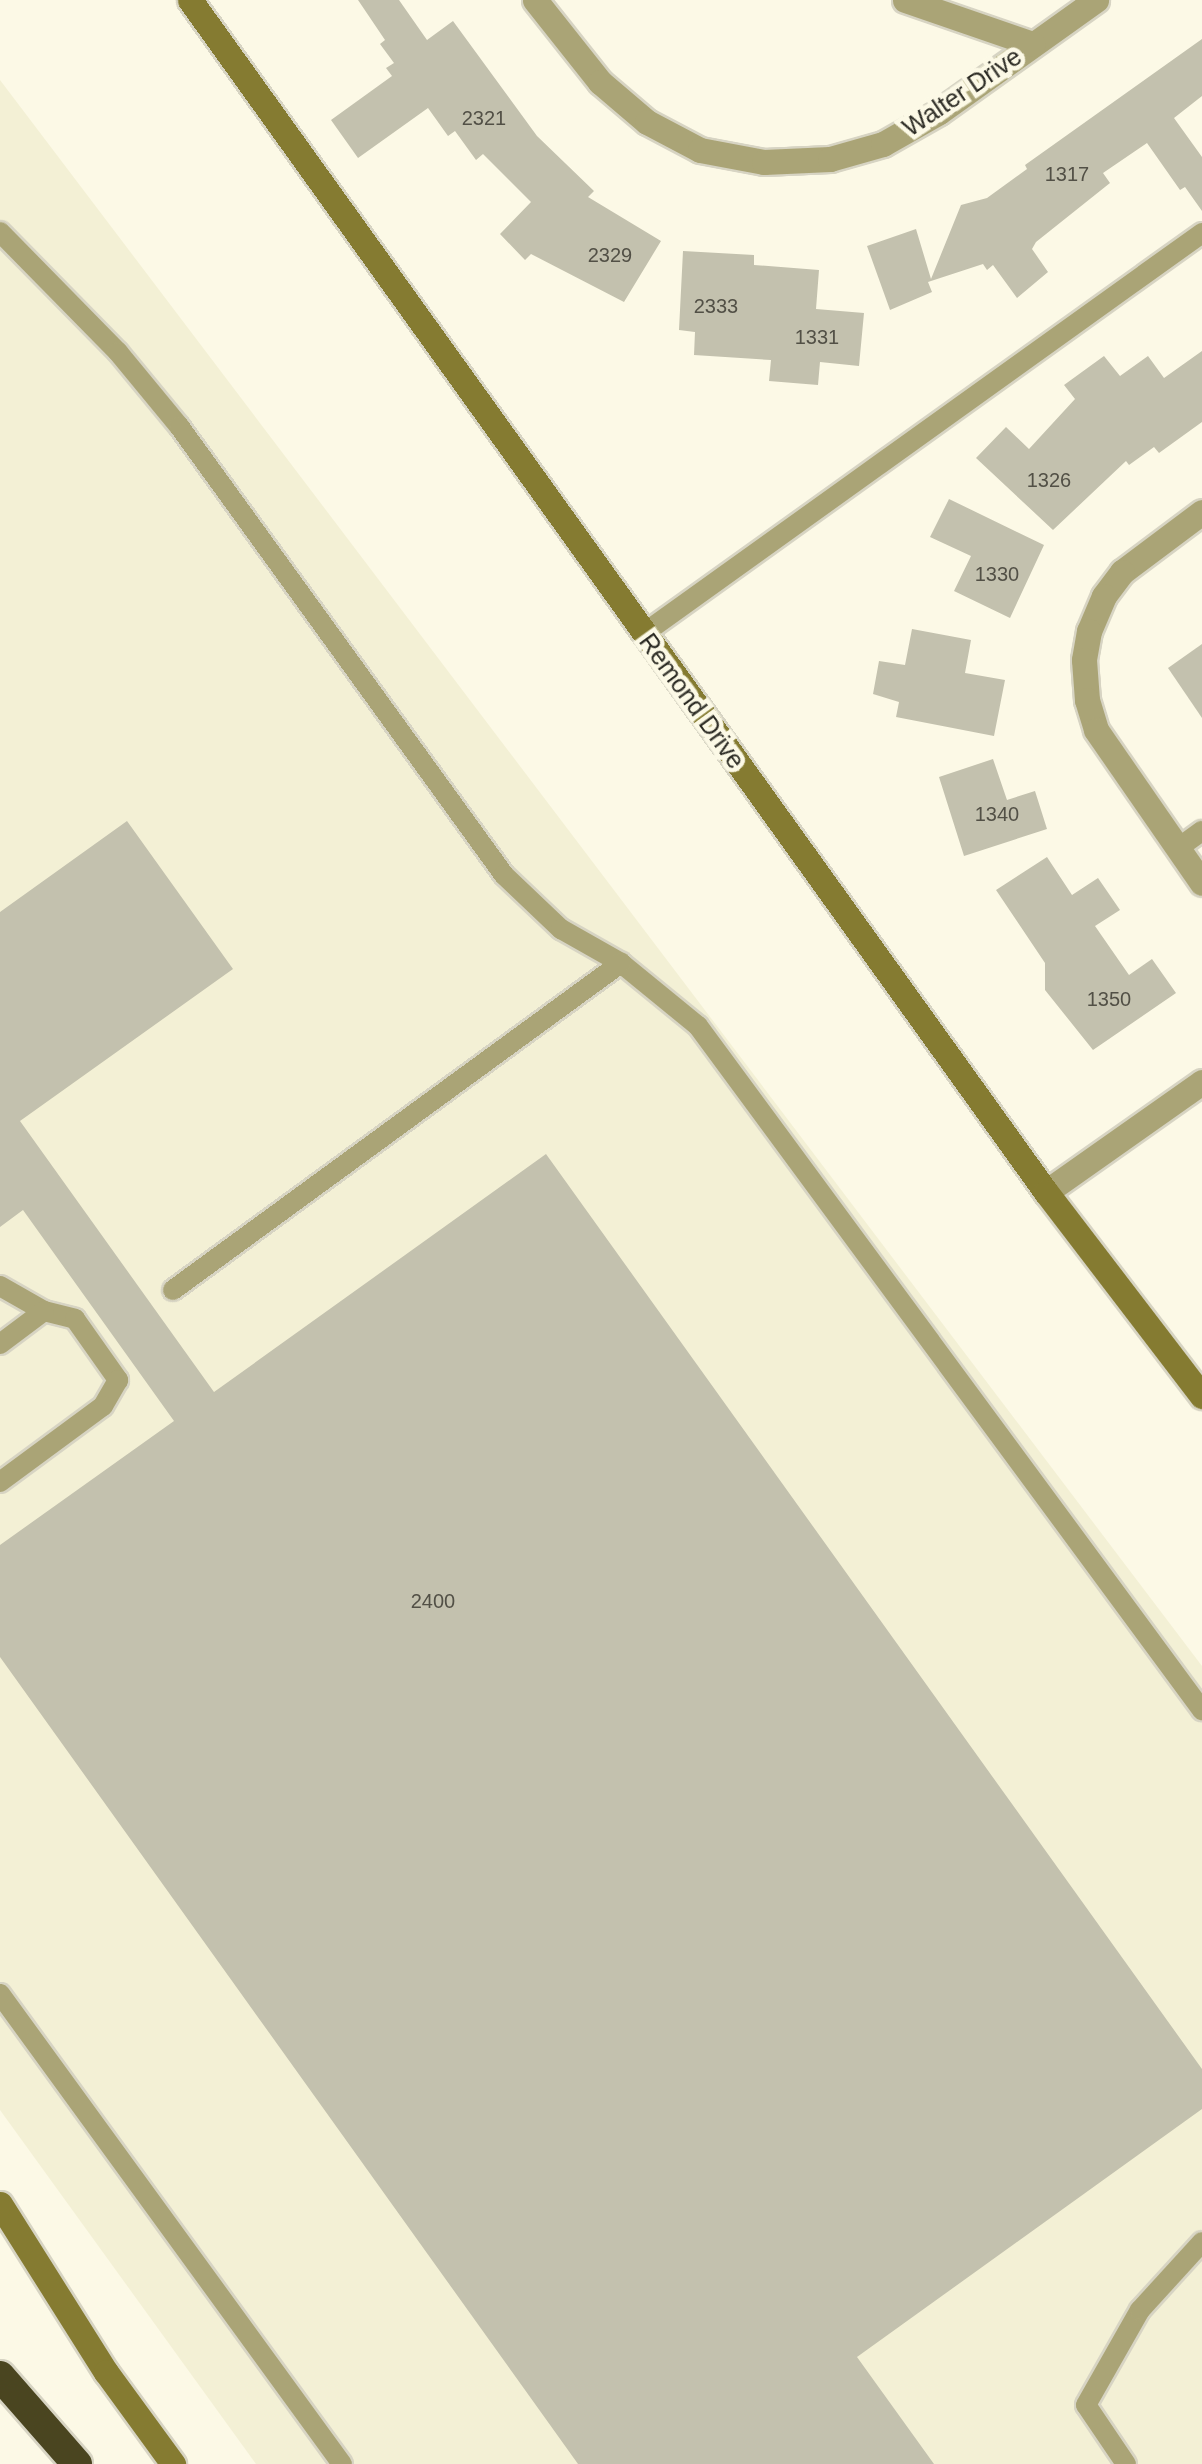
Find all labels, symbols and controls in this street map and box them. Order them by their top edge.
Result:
street label: Walter Drive [897,41,1027,143]
house number: 2321 [462,106,506,130]
house number: 1317 [1045,162,1089,186]
house number: 2329 [588,243,632,267]
house number: 2333 [694,294,738,318]
house number: 1331 [795,325,839,349]
house number: 1326 [1027,468,1071,492]
house number: 1330 [975,562,1019,586]
street label: Remond Drive [633,628,751,774]
house number: 1340 [975,802,1019,826]
house number: 1350 [1087,987,1131,1011]
house number: 2400 [411,1589,455,1613]

